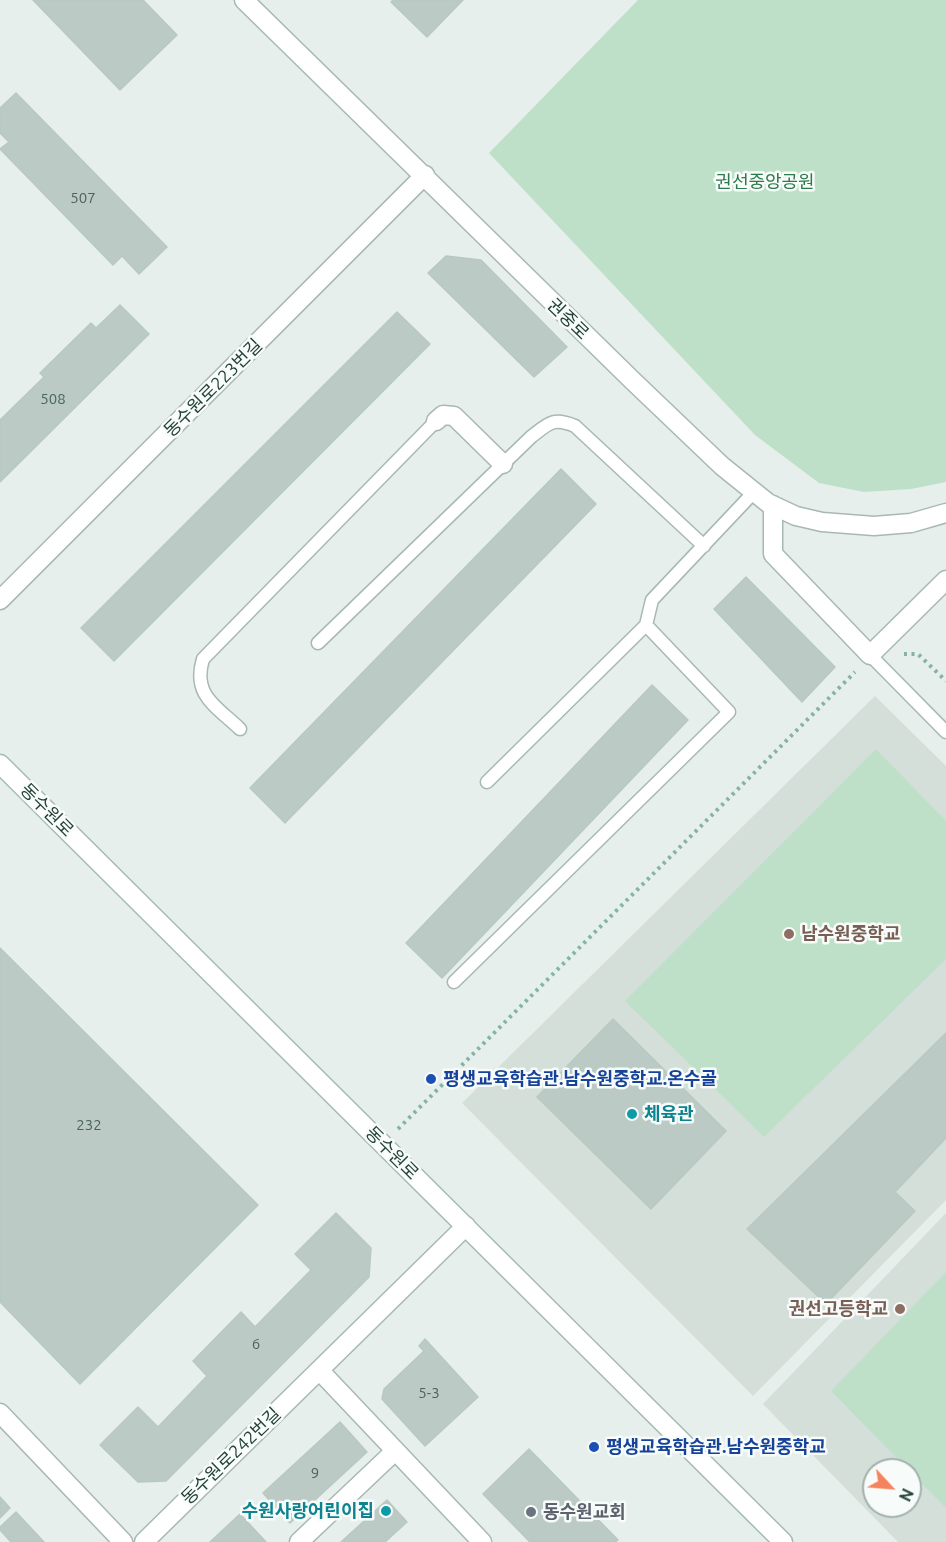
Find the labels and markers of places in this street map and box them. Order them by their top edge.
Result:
place label: 남수원중학교 [801,923,900,945]
marker: 남수원중학교 [782,927,796,941]
place label: 평생교육학습관.남수원중학교.온수골 [443,1068,717,1090]
marker: 평생교육학습관.남수원중학교.온수골 [424,1072,438,1086]
place label: 체육관 [644,1103,694,1125]
marker: 체육관 [625,1107,639,1121]
place label: 권선고등학교 [789,1298,888,1320]
marker: 권선고등학교 [893,1302,907,1316]
place label: 평생교육학습관.남수원중학교 [606,1436,826,1458]
marker: 평생교육학습관.남수원중학교 [587,1440,601,1454]
place label: 수원사랑어린이집 [242,1500,374,1522]
place label: 동수원교회 [543,1501,626,1523]
marker: 수원사랑어린이집 [379,1504,393,1518]
marker: 동수원교회 [524,1505,538,1519]

